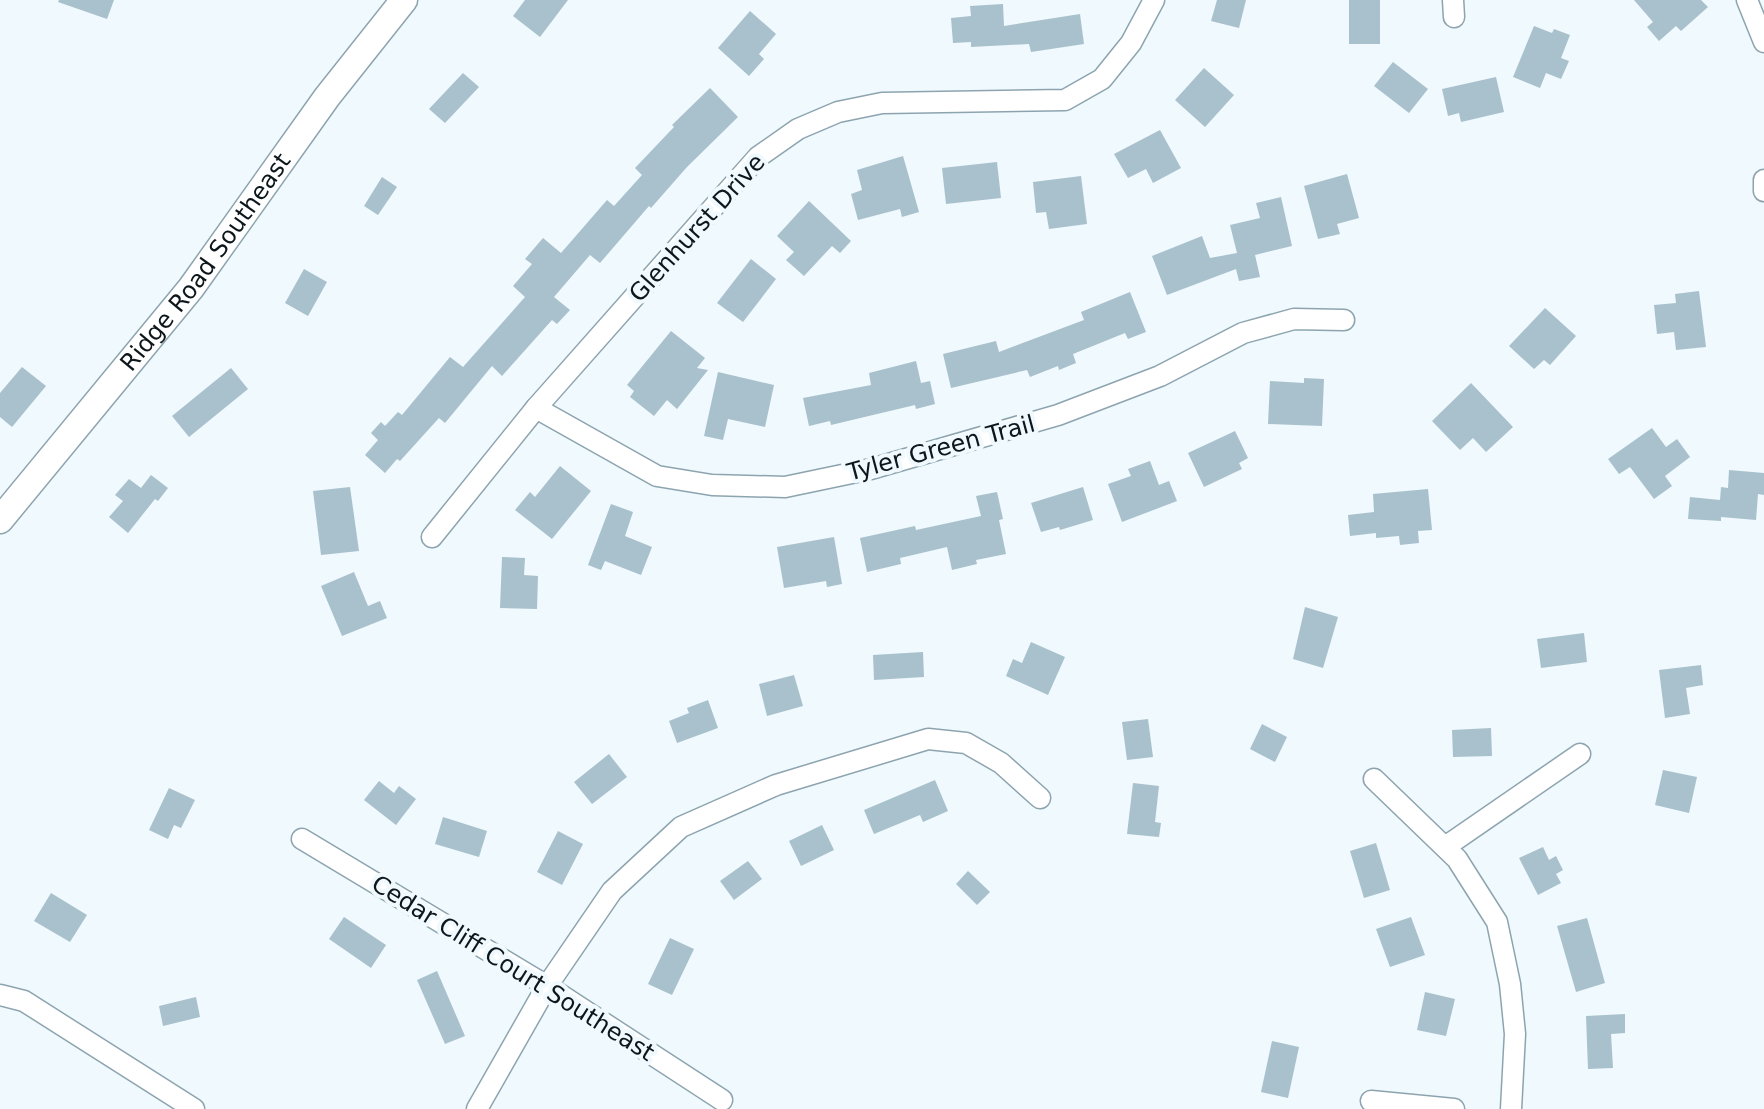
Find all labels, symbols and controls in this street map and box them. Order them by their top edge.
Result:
street label: Ridge Road Southeast [115,148,296,377]
street label: Glenhurst Drive [623,148,771,308]
street label: Tyler Green Trail [843,409,1038,487]
street label: Cedar Cliff Court Southeast [367,869,659,1067]

